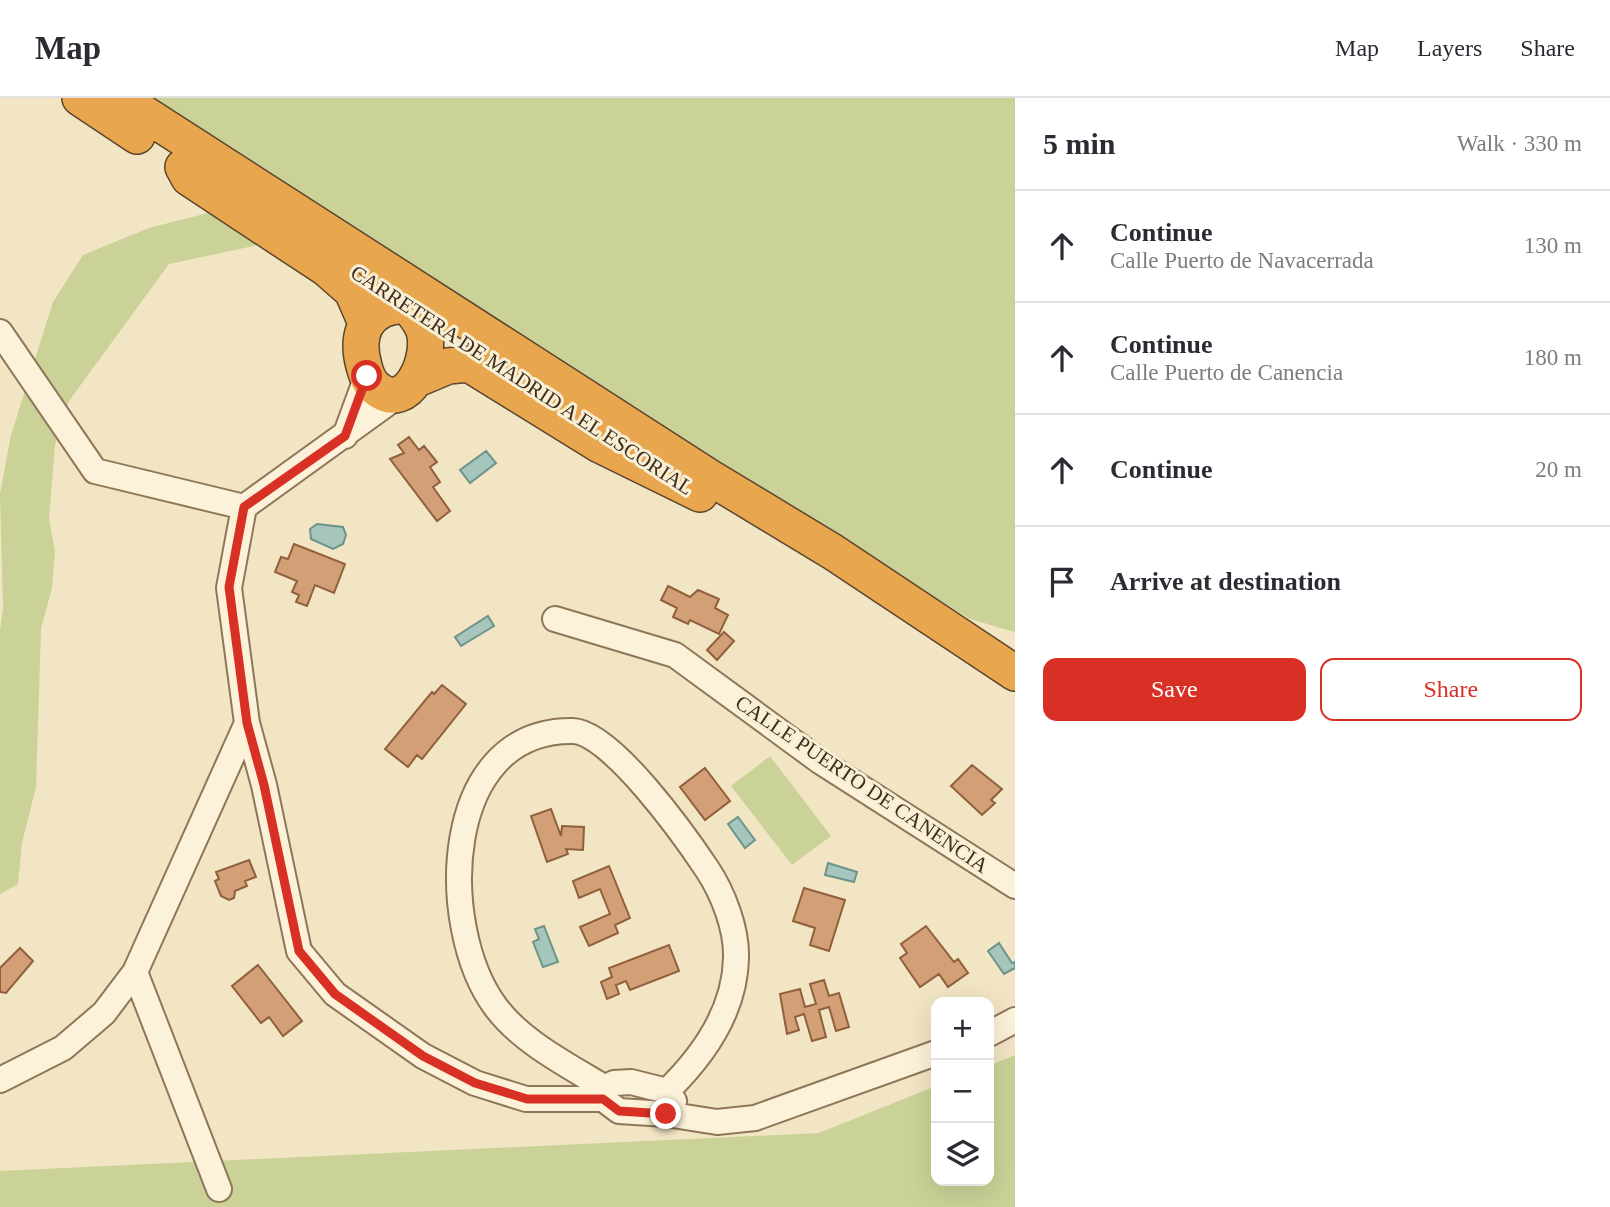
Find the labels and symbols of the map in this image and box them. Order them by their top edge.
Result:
street label: CARRETERA DE MADRID A EL ESCORIAL [346,260,698,500]
route start [351,360,382,391]
street label: CALLE PUERTO DE CANENCIA [731,690,994,878]
route end [650,1098,681,1129]

